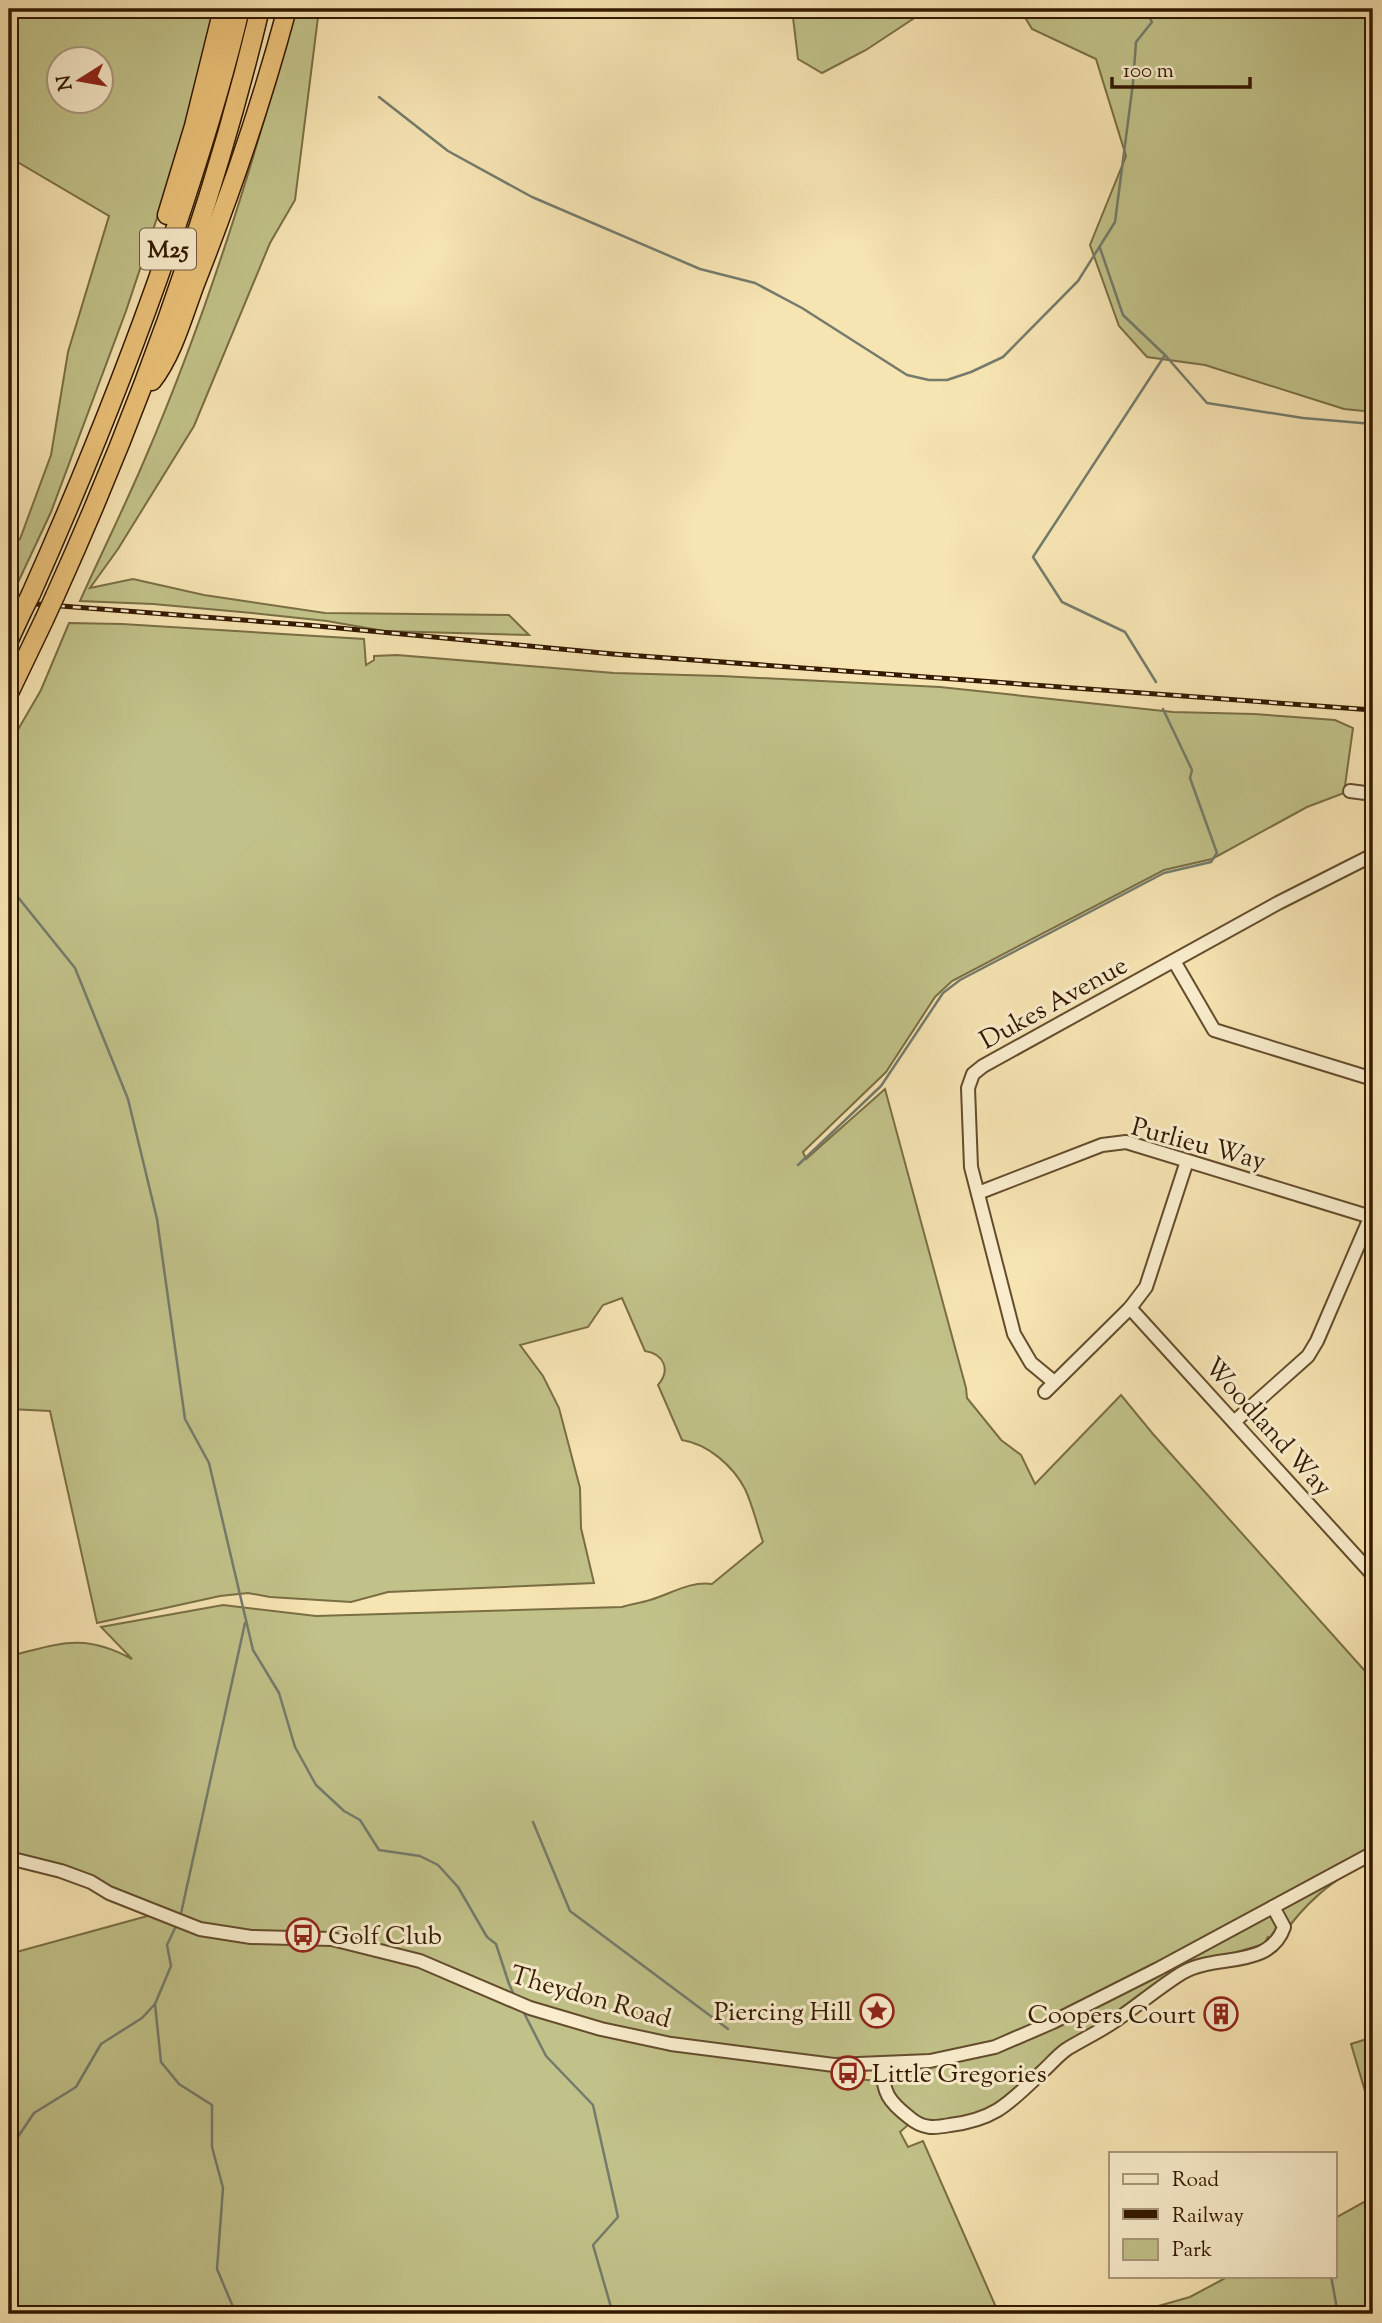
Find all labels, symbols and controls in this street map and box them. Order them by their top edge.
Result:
north arrow [46,46,116,116]
scale bar [1112,46,1251,90]
text: 100 m [1123,57,1174,87]
text: N [51,73,80,93]
road number: M25 [140,228,196,270]
street label: Dukes Avenue [974,948,1135,1060]
street label: Purlieu Way [1127,1110,1270,1181]
street label: Woodland Way [1195,1350,1340,1505]
bus stop icon: Golf Club [284,1916,322,1954]
place label: Golf Club [328,1919,442,1956]
street label: Theydon Road [506,1958,675,2039]
place icon: Piercing Hill [858,1992,896,2030]
place label: Piercing Hill [714,1995,852,2032]
building icon: Coopers Court [1202,1995,1240,2033]
place label: Coopers Court [1027,1998,1196,2035]
bus stop icon: Little Gregories [829,2054,867,2092]
place label: Little Gregories [872,2057,1047,2094]
legend [1109,2152,1336,2278]
text: Road [1172,2166,1219,2196]
text: Railway [1172,2202,1244,2232]
text: Park [1172,2236,1213,2266]

